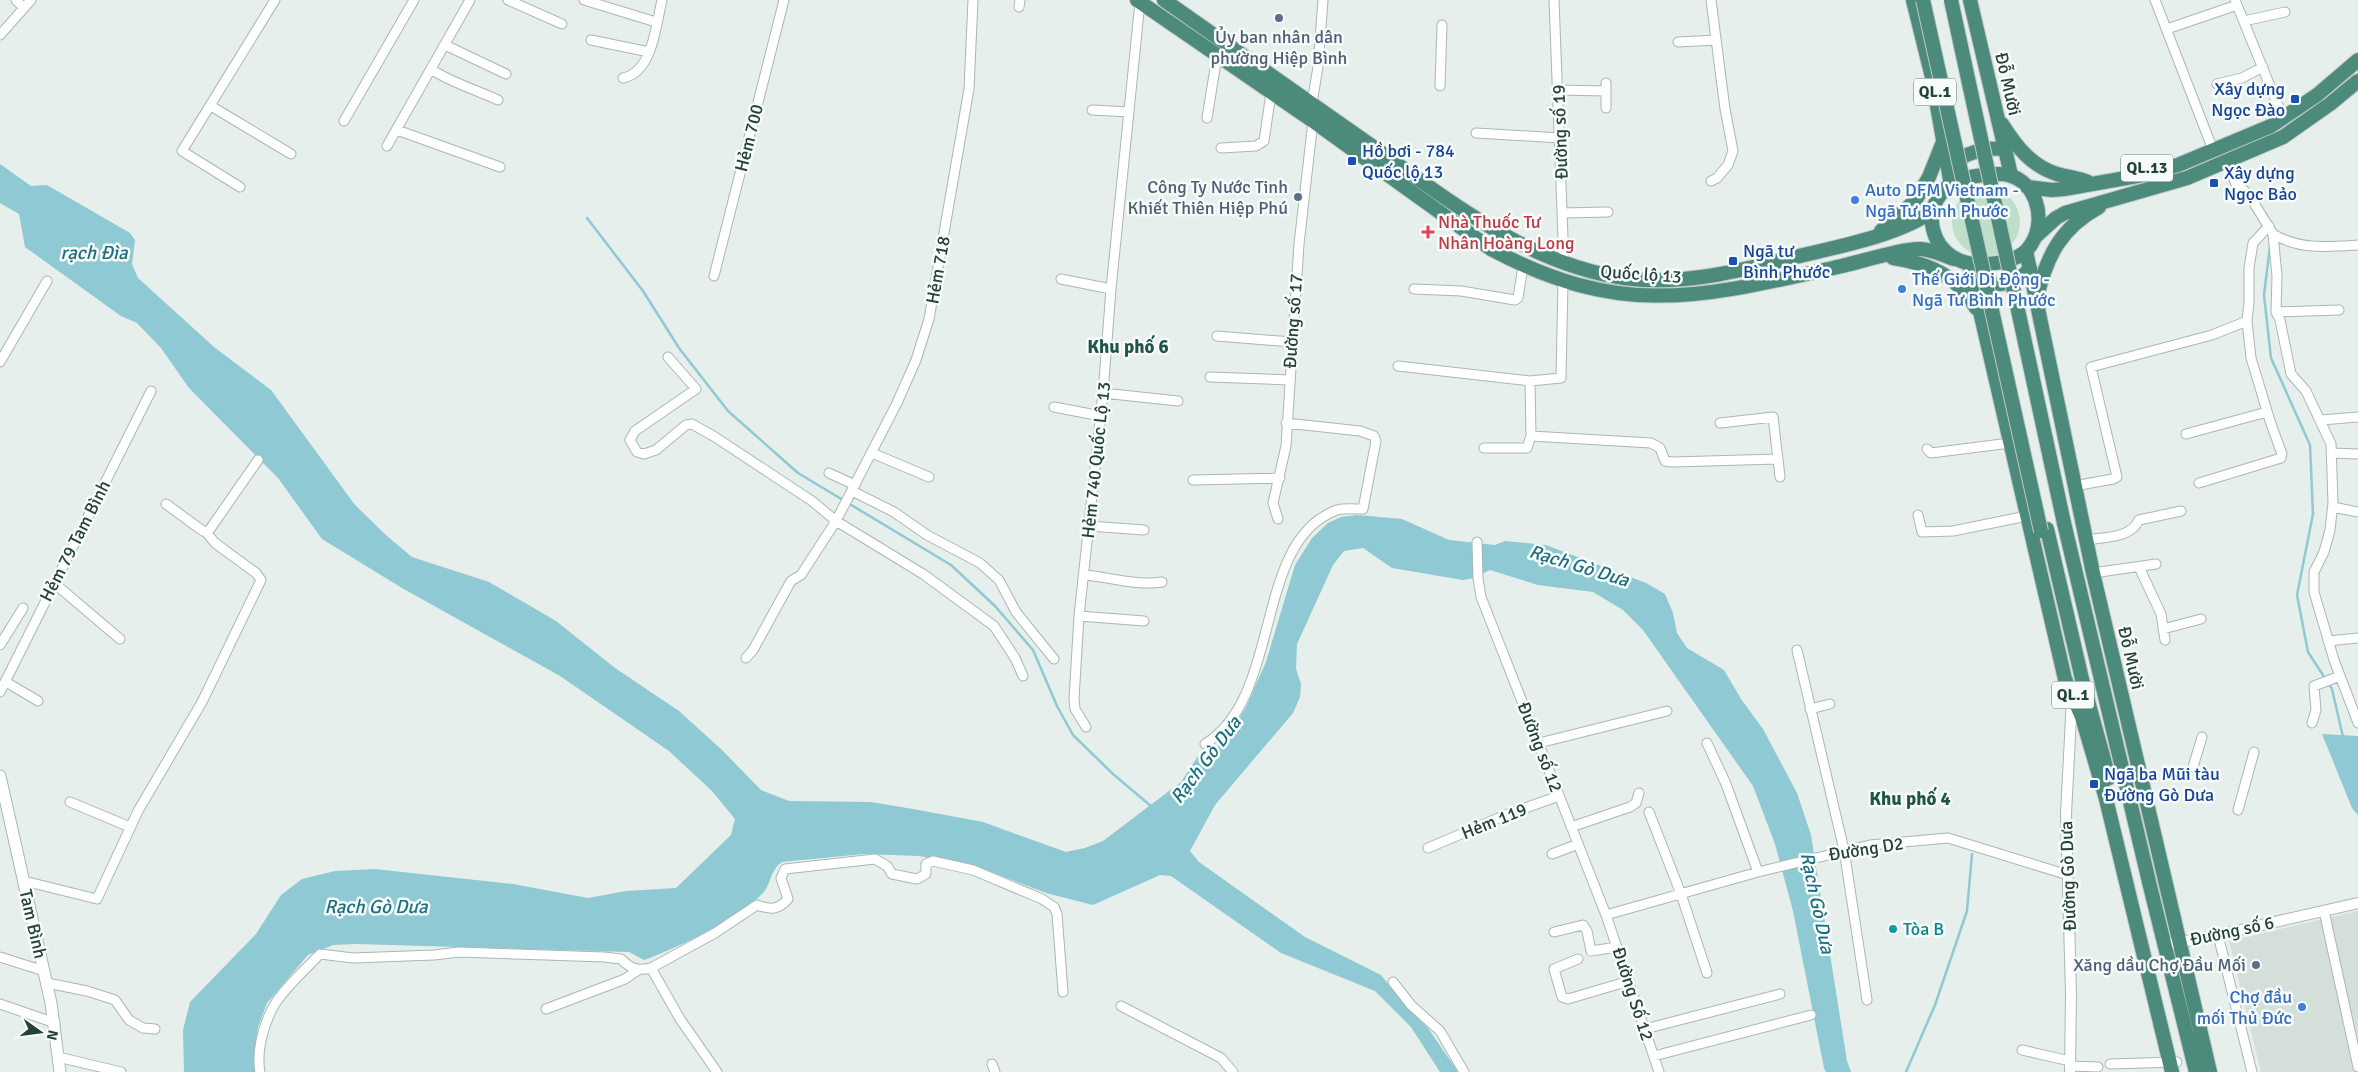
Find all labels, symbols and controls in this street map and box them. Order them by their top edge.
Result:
marker: Ủy ban nhân dân phường Hiệp Bình [1273,12,1285,24]
place label: Ủy ban nhân dân phường Hiệp Bình [1211,26,1347,69]
street label: Đỗ Mười [1990,50,2026,118]
road number: QL.1 [1914,78,1956,105]
place label: Xây dựng Ngọc Đào [2211,78,2285,121]
street label: Đường số 19 [1547,84,1573,180]
marker: Xây dựng Ngọc Đào [2289,93,2301,105]
street label: Hẻm 700 [730,102,768,174]
place label: Hồ bơi - 784 Quốc lộ 13 [1362,140,1455,183]
road number: QL.13 [2121,154,2173,182]
marker: Hồ bơi - 784 Quốc lộ 13 [1346,155,1358,167]
place label: Xây dựng Ngọc Bảo [2224,162,2297,205]
place label: Công Ty Nước Tinh Khiết Thiên Hiệp Phú [1128,176,1288,219]
marker: Xây dựng Ngọc Bảo [2208,177,2220,189]
place label: Auto DFM Vietnam - Ngã Tư Bình Phước [1865,179,2019,222]
marker: Công Ty Nước Tinh Khiết Thiên Hiệp Phú [1292,191,1304,203]
marker: Auto DFM Vietnam - Ngã Tư Bình Phước [1849,194,1861,206]
place label: Nhà Thuốc Tư Nhân Hoàng Long [1438,211,1574,254]
marker: Nhà Thuốc Tư Nhân Hoàng Long [1422,226,1434,238]
street label: Hẻm 718 [921,234,955,306]
place label: Ngã tư Bình Phước [1743,240,1830,283]
water label: rạch Đìa [60,241,129,265]
marker: Ngã tư Bình Phước [1727,255,1739,267]
street label: Quốc lộ 13 [1600,260,1682,288]
place label: Thế Giới Di Động - Ngã Tư Bình Phước [1912,268,2055,311]
street label: Đường số 17 [1279,273,1307,369]
marker: Thế Giới Di Động - Ngã Tư Bình Phước [1896,283,1908,295]
district label: Khu phố 6 [1087,334,1169,359]
street label: Hẻm 740 Quốc Lộ 13 [1077,380,1115,540]
street label: Hẻm 79 Tam Bình [35,477,115,605]
water label: Rạch Gò Dưa [1526,539,1633,593]
street label: Đỗ Mười [2113,624,2149,692]
road number: QL.1 [2052,682,2094,708]
street label: Đường số 12 [1513,699,1567,795]
water label: Rạch Gò Dưa [1165,711,1247,808]
place label: Ngã ba Mũi tàu Đường Gò Dưa [2104,763,2220,806]
marker: Ngã ba Mũi tàu Đường Gò Dưa [2088,778,2100,790]
district label: Khu phố 4 [1869,786,1951,811]
street label: Hẻm 119 [1458,798,1530,844]
street label: Đường Gò Dưa [2055,821,2081,931]
street label: Đường D2 [1827,832,1905,866]
water label: Rạch Gò Dưa [1795,850,1840,957]
street label: Tam Bình [14,887,52,961]
water label: Rạch Gò Dưa [324,895,429,919]
street label: Đường số 6 [2188,911,2276,951]
place label: Tòa B [1903,918,1944,940]
marker: Tòa B [1887,923,1899,935]
street label: Đường Số 12 [1608,944,1658,1044]
place label: Xăng dầu Chợ Đầu Mối [2073,954,2246,976]
marker: Xăng dầu Chợ Đầu Mối [2250,959,2262,971]
place label: Chợ đầu mối Thủ Đức [2197,986,2292,1029]
marker: Chợ đầu mối Thủ Đức [2296,1001,2308,1013]
north arrow [15,1007,65,1057]
text: N [43,1028,62,1042]

